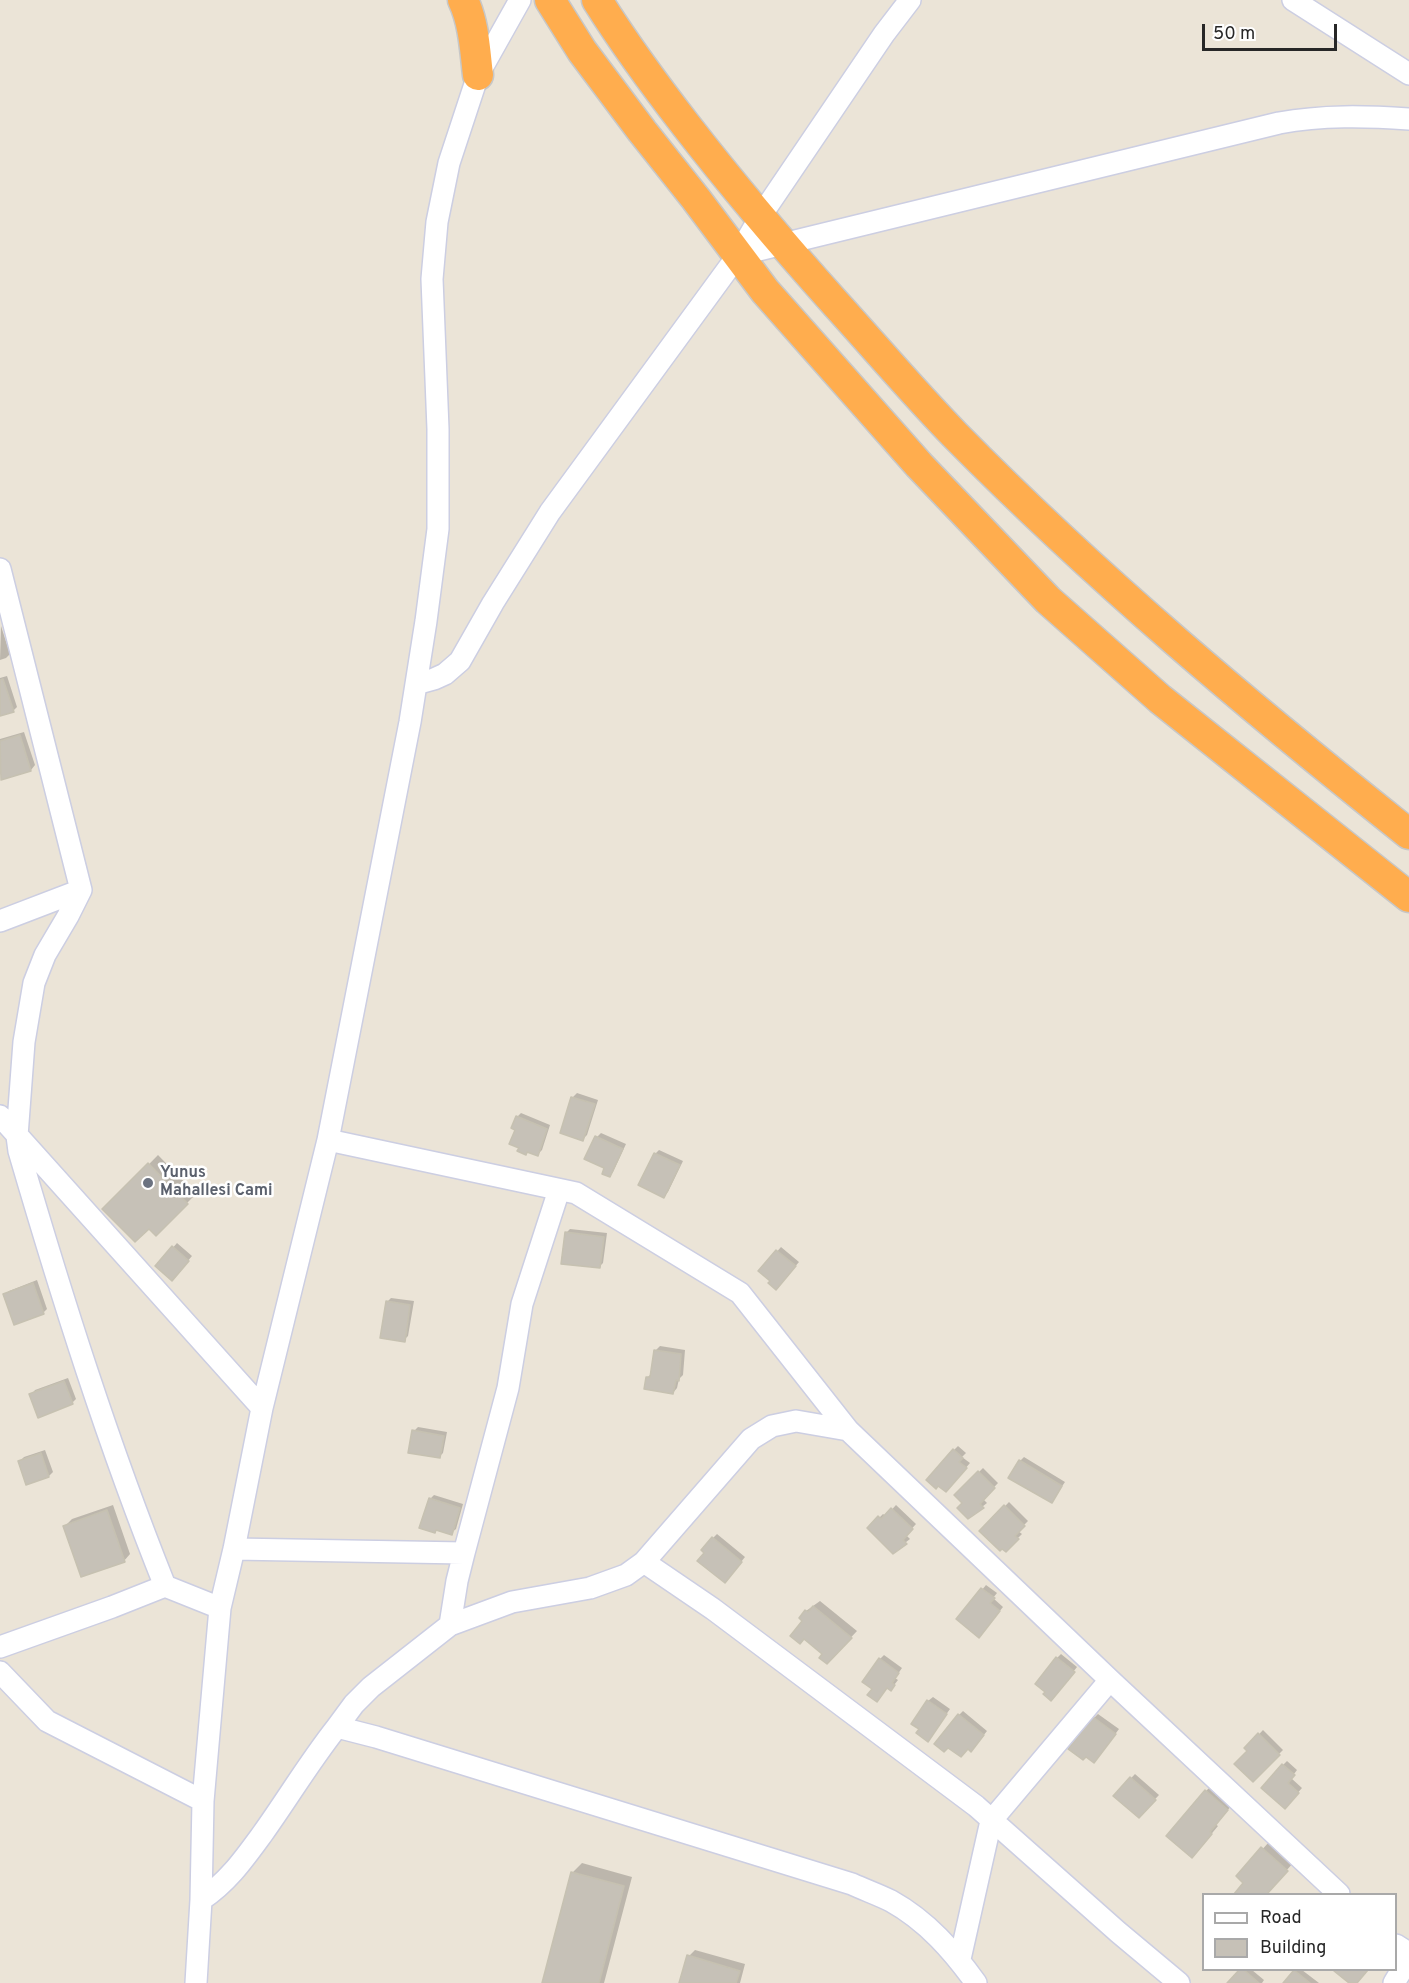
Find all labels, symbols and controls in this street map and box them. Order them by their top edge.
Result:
scale bar [1205,12,1340,50]
text: 50 m [1213,23,1255,46]
place label: Yunus Mahallesi Cami [160,1164,273,1202]
marker: Yunus Mahallesi Cami [141,1176,155,1190]
legend [1202,1893,1397,1971]
text: Road [1260,1907,1302,1930]
text: Building [1260,1937,1326,1960]

